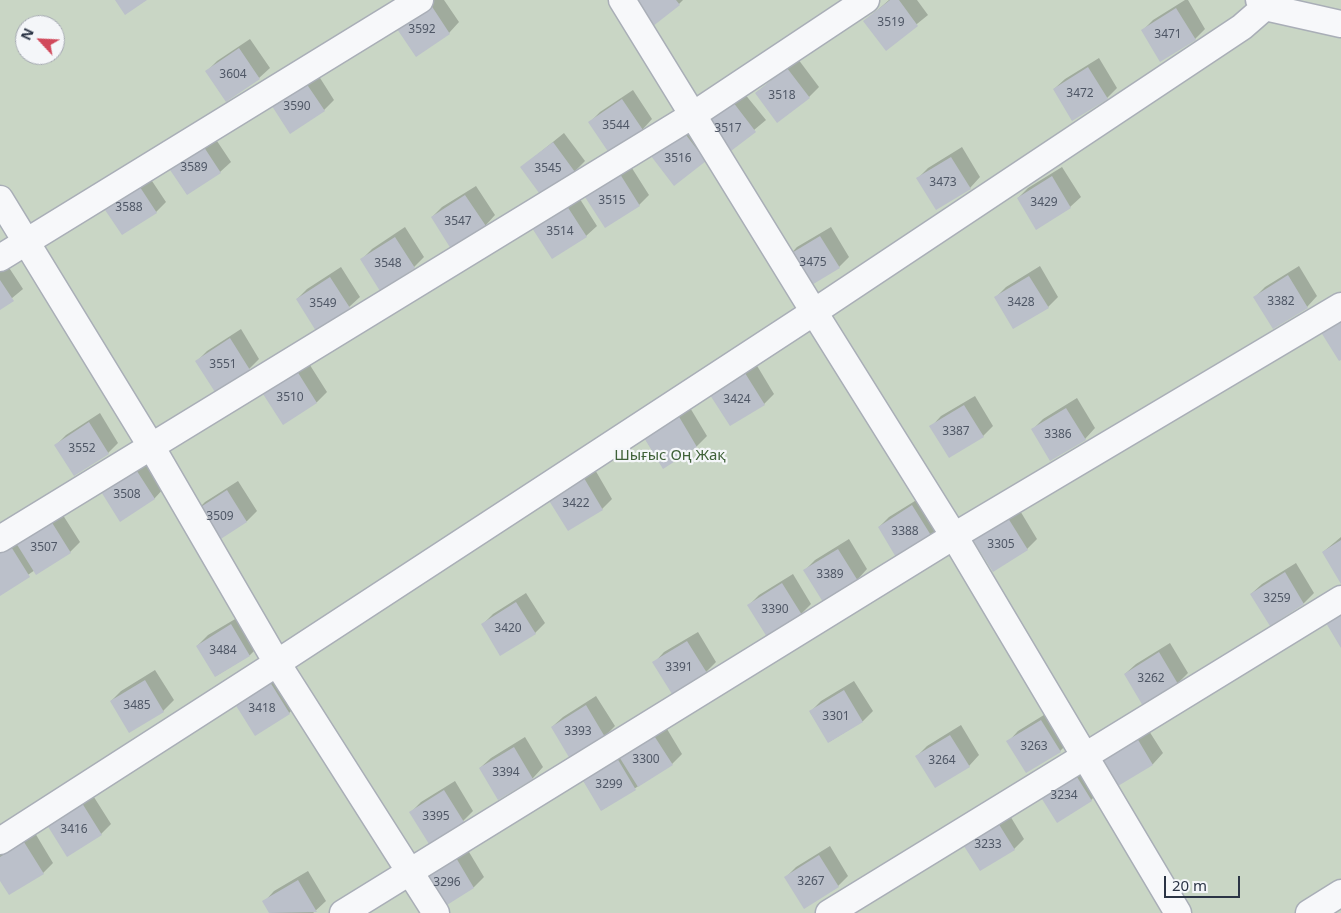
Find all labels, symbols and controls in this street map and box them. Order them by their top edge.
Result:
north arrow [15,15,65,65]
house number: 3519 [877,16,905,30]
house number: 3592 [408,23,436,37]
text: N [16,25,38,43]
house number: 3471 [1154,28,1182,42]
house number: 3604 [219,68,247,82]
house number: 3472 [1066,87,1094,101]
house number: 3518 [768,89,796,103]
house number: 3590 [283,100,311,114]
house number: 3544 [602,119,630,133]
house number: 3517 [714,122,742,136]
house number: 3516 [664,152,692,166]
house number: 3589 [180,161,208,175]
house number: 3545 [534,162,562,176]
house number: 3473 [929,176,957,190]
house number: 3515 [598,194,626,208]
house number: 3429 [1030,196,1058,210]
house number: 3588 [115,201,143,215]
house number: 3547 [444,215,472,229]
house number: 3514 [546,225,574,239]
house number: 3475 [799,256,827,270]
house number: 3548 [374,257,402,271]
house number: 3382 [1267,295,1295,309]
house number: 3428 [1007,296,1035,310]
house number: 3549 [309,297,337,311]
house number: 3551 [209,358,237,372]
house number: 3510 [276,391,304,405]
house number: 3424 [723,393,751,407]
house number: 3387 [942,425,970,439]
house number: 3386 [1044,428,1072,442]
house number: 3552 [68,442,96,456]
park label: Шығыс Оң Жақ [614,447,726,465]
house number: 3508 [113,488,141,502]
house number: 3422 [562,497,590,511]
house number: 3509 [206,510,234,524]
house number: 3388 [891,525,919,539]
house number: 3305 [987,538,1015,552]
house number: 3507 [30,541,58,555]
house number: 3389 [816,568,844,582]
house number: 3259 [1263,592,1291,606]
house number: 3390 [761,603,789,617]
house number: 3420 [494,622,522,636]
house number: 3484 [209,644,237,658]
house number: 3391 [665,661,693,675]
house number: 3262 [1137,672,1165,686]
house number: 3485 [123,699,151,713]
house number: 3418 [248,702,276,716]
house number: 3301 [822,710,850,724]
house number: 3393 [564,725,592,739]
house number: 3263 [1020,740,1048,754]
house number: 3300 [632,753,660,767]
house number: 3264 [928,754,956,768]
house number: 3394 [492,766,520,780]
house number: 3299 [595,778,623,792]
house number: 3234 [1050,789,1078,803]
house number: 3395 [422,810,450,824]
house number: 3416 [60,823,88,837]
house number: 3233 [974,838,1002,852]
scale bar [1166,866,1242,898]
house number: 3267 [797,875,825,889]
text: 20 m [1172,875,1207,895]
house number: 3296 [433,876,461,890]

